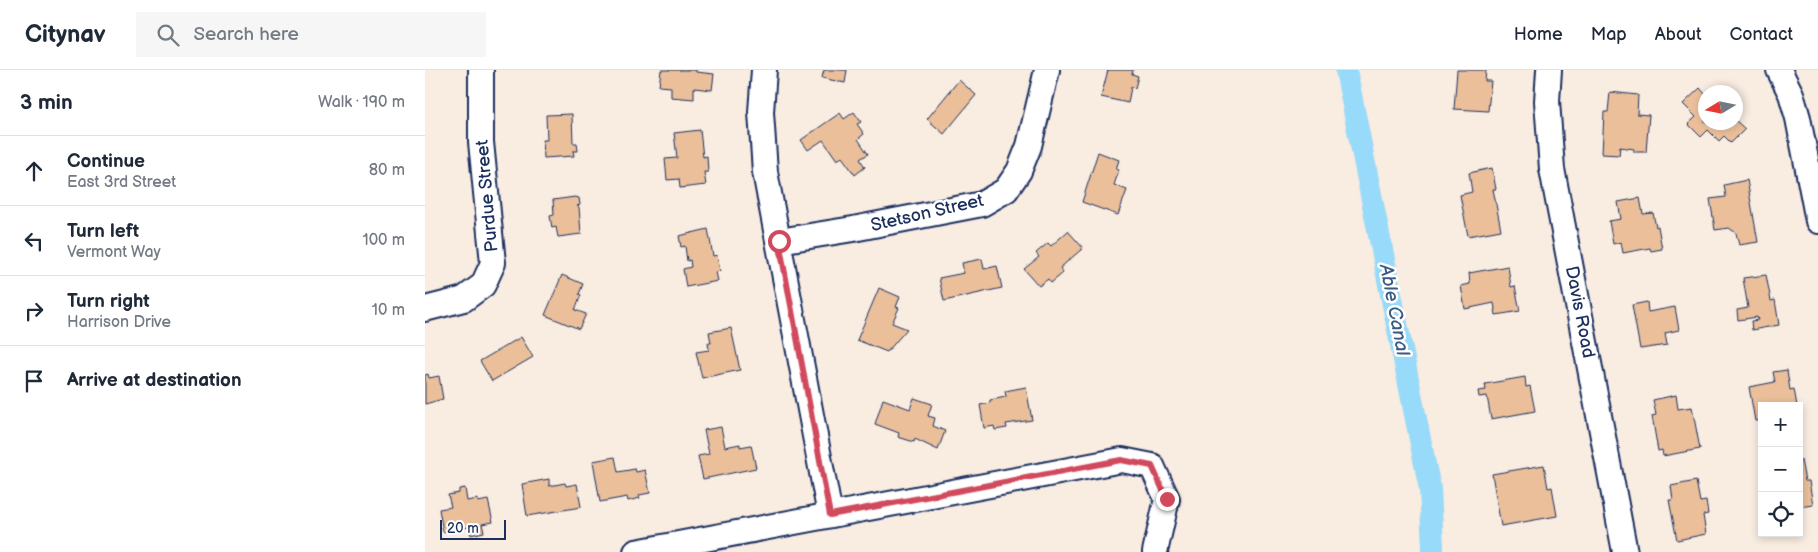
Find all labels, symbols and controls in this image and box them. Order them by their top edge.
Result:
search box [136,12,486,57]
text: Citynav [25,20,106,49]
icon: search [154,21,182,49]
text: Search here [194,23,299,46]
text: Home [1514,24,1563,45]
text: Map [1591,24,1627,45]
text: About [1655,24,1702,45]
text: Contact [1730,24,1793,45]
north arrow [1698,85,1743,130]
text: 3 min [20,90,73,115]
text: Walk · 190 m [318,93,405,112]
street label: Purdue Street [472,139,502,253]
text: Continue [67,150,145,173]
icon: ahead [20,157,48,185]
text: 80 m [369,161,405,180]
text: East 3rd Street [67,173,176,192]
street label: Stetson Street [869,190,986,236]
text: Turn left [67,220,139,243]
icon: left [20,227,48,255]
route start [768,230,791,253]
text: 100 m [362,231,405,250]
text: Vermont Way [67,243,161,262]
water label: Able Canal [1374,261,1414,358]
street label: Davis Road [1561,264,1599,360]
text: Turn right [67,290,150,313]
icon: right [20,297,48,325]
text: 10 m [372,301,405,320]
text: Harrison Drive [67,313,171,332]
icon: arrive [20,367,48,395]
text: Arrive at destination [67,369,242,392]
map controls [1758,402,1803,537]
button: + [1758,402,1803,447]
button: − [1758,447,1803,492]
route end [1156,488,1179,511]
button: locate [1758,492,1803,537]
scale bar [440,517,506,540]
text: 20 m [447,520,479,537]

